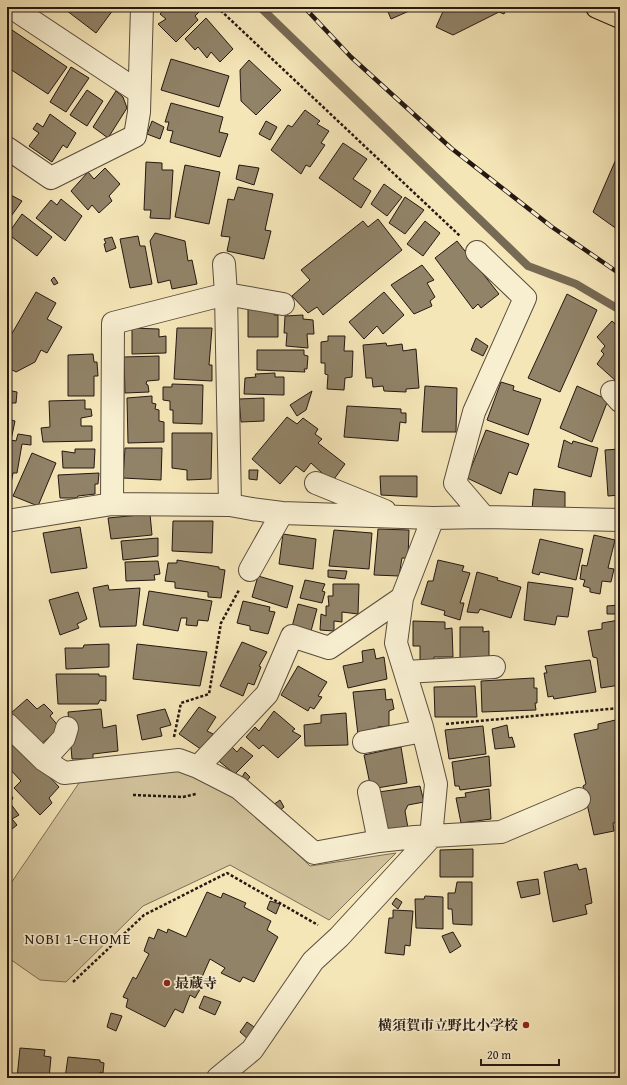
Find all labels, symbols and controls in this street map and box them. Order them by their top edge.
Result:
district label: NOBI 1-CHOME [25,928,131,949]
place label: 最蔵寺 [175,973,217,993]
marker: 最蔵寺 [162,978,172,988]
place label: 横須賀市立野比小学校 [378,1015,518,1035]
marker: 横須賀市立野比小学校 [521,1020,531,1030]
scale bar [481,1041,559,1067]
text: 20 m [487,1046,511,1063]

